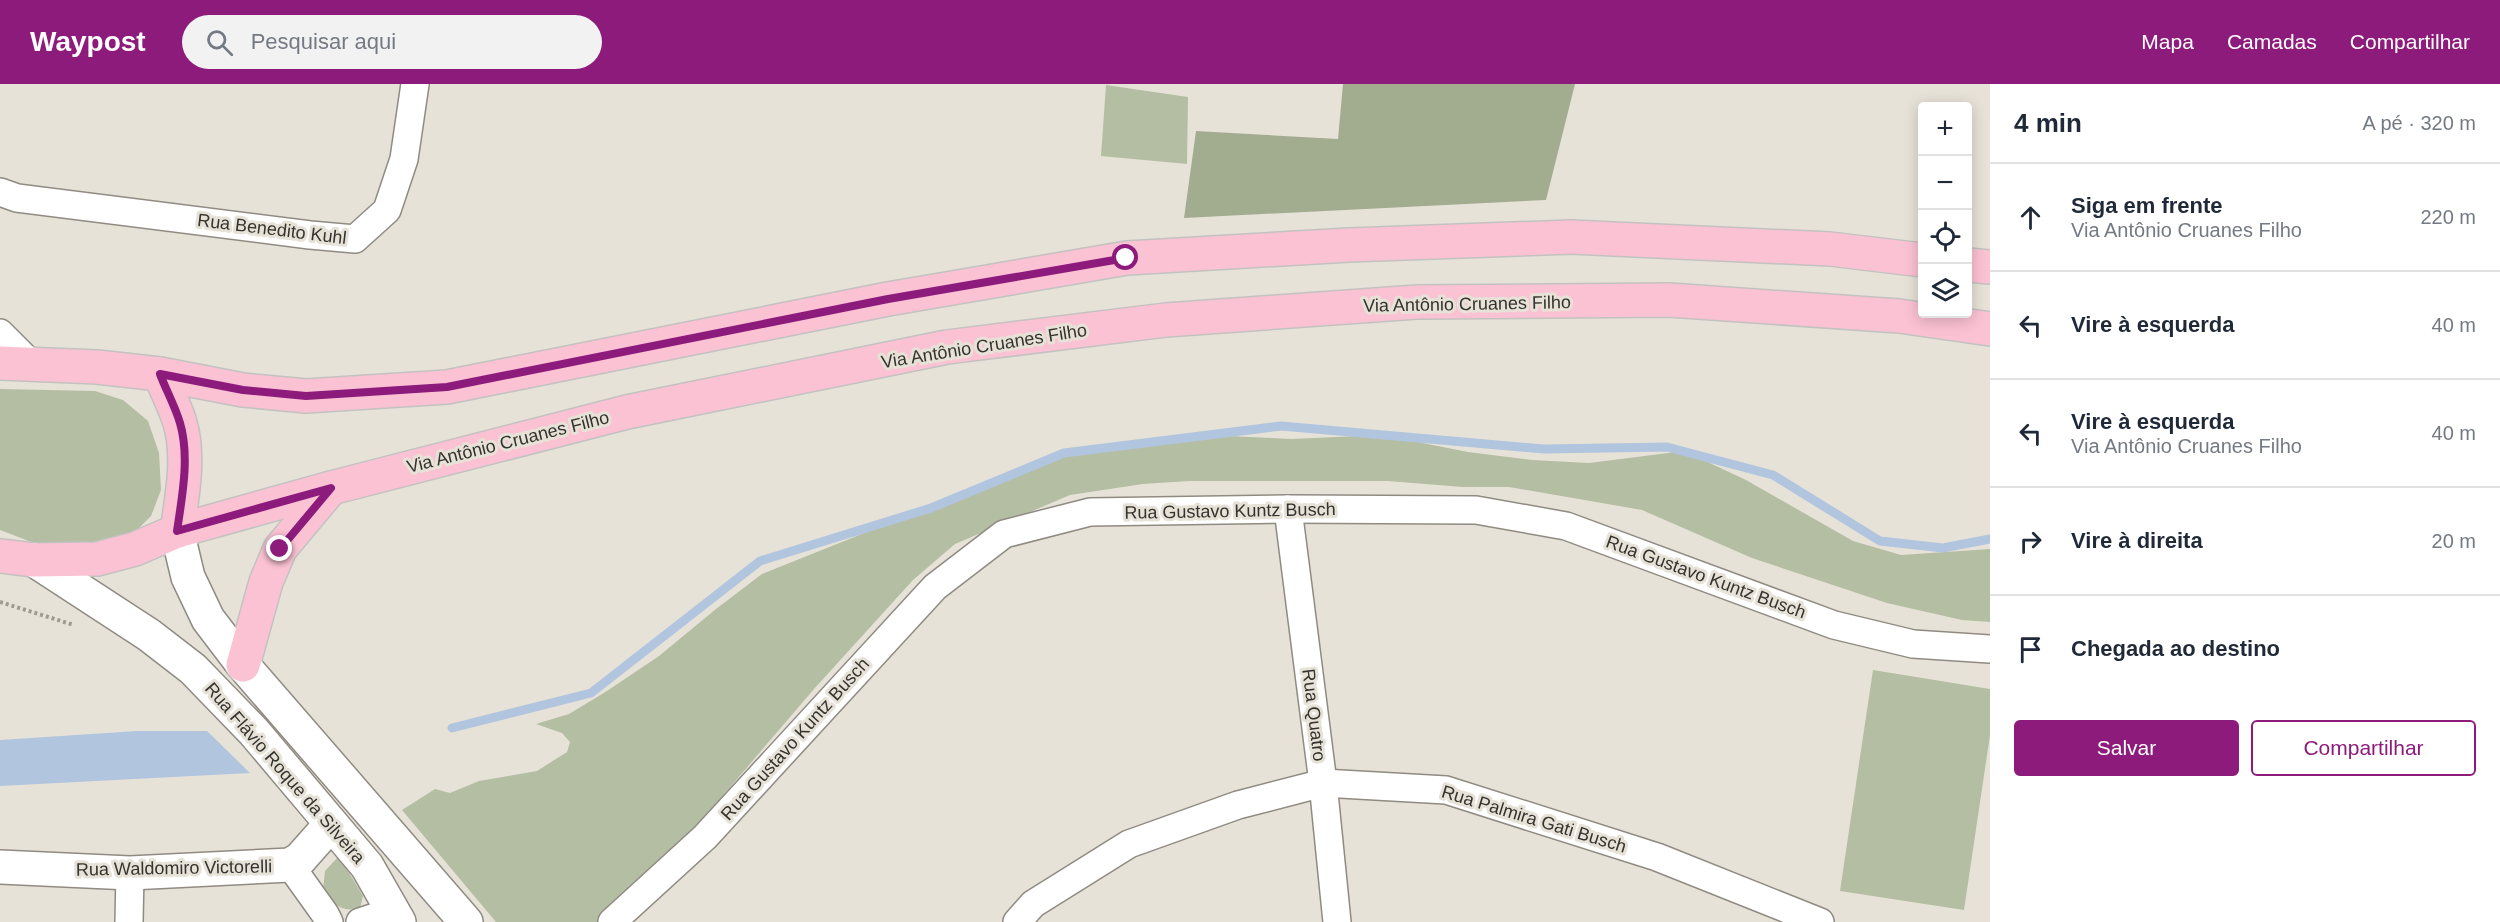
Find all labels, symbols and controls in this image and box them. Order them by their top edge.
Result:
search box [182,15,602,69]
text: Waypost [30,26,146,57]
icon: search [203,26,236,59]
text: Pesquisar aqui [251,29,396,54]
text: Mapa [2141,30,2194,53]
text: Camadas [2227,30,2317,53]
text: Compartilhar [2350,30,2470,53]
map controls [1918,102,1972,318]
button: + [1918,102,1972,156]
text: 4 min [2014,108,2082,138]
text: A pé · 320 m [2363,112,2476,134]
button: − [1918,156,1972,210]
text: Siga em frente [2071,193,2223,218]
icon: ahead [2014,201,2047,234]
text: 220 m [2420,206,2476,228]
street label: Rua Benedito Kuhl [196,210,348,248]
button: locate [1918,210,1972,264]
text: Via Antônio Cruanes Filho [2071,219,2302,241]
route start [1112,244,1138,270]
button: layers [1918,264,1972,318]
street label: Via Antônio Cruanes Filho [1363,292,1571,316]
icon: left [2014,309,2047,342]
text: Vire à esquerda [2071,312,2234,337]
text: 40 m [2432,314,2476,336]
street label: Via Antônio Cruanes Filho [880,320,1088,372]
street label: Via Antônio Cruanes Filho [405,407,611,477]
text: Vire à esquerda [2071,409,2234,434]
icon: left [2014,417,2047,450]
text: 40 m [2432,422,2476,444]
text: Via Antônio Cruanes Filho [2071,435,2302,457]
street label: Rua Gustavo Kuntz Busch [1124,499,1336,523]
icon: right [2014,525,2047,558]
text: Vire à direita [2071,528,2203,553]
text: 20 m [2432,530,2476,552]
street label: Rua Gustavo Kuntz Busch [1603,531,1809,623]
route end [266,535,292,561]
icon: arrive [2014,633,2047,666]
text: Chegada ao destino [2071,636,2280,661]
street label: Rua Gustavo Kuntz Busch [717,654,873,824]
street label: Rua Quatro [1298,668,1330,762]
street label: Rua Flávio Roque da Silveira [201,678,370,868]
button: Salvar [2014,720,2239,776]
button: Compartilhar [2251,720,2476,776]
street label: Rua Palmira Gati Busch [1439,781,1629,857]
street label: Rua Waldomiro Victorelli [76,856,272,880]

